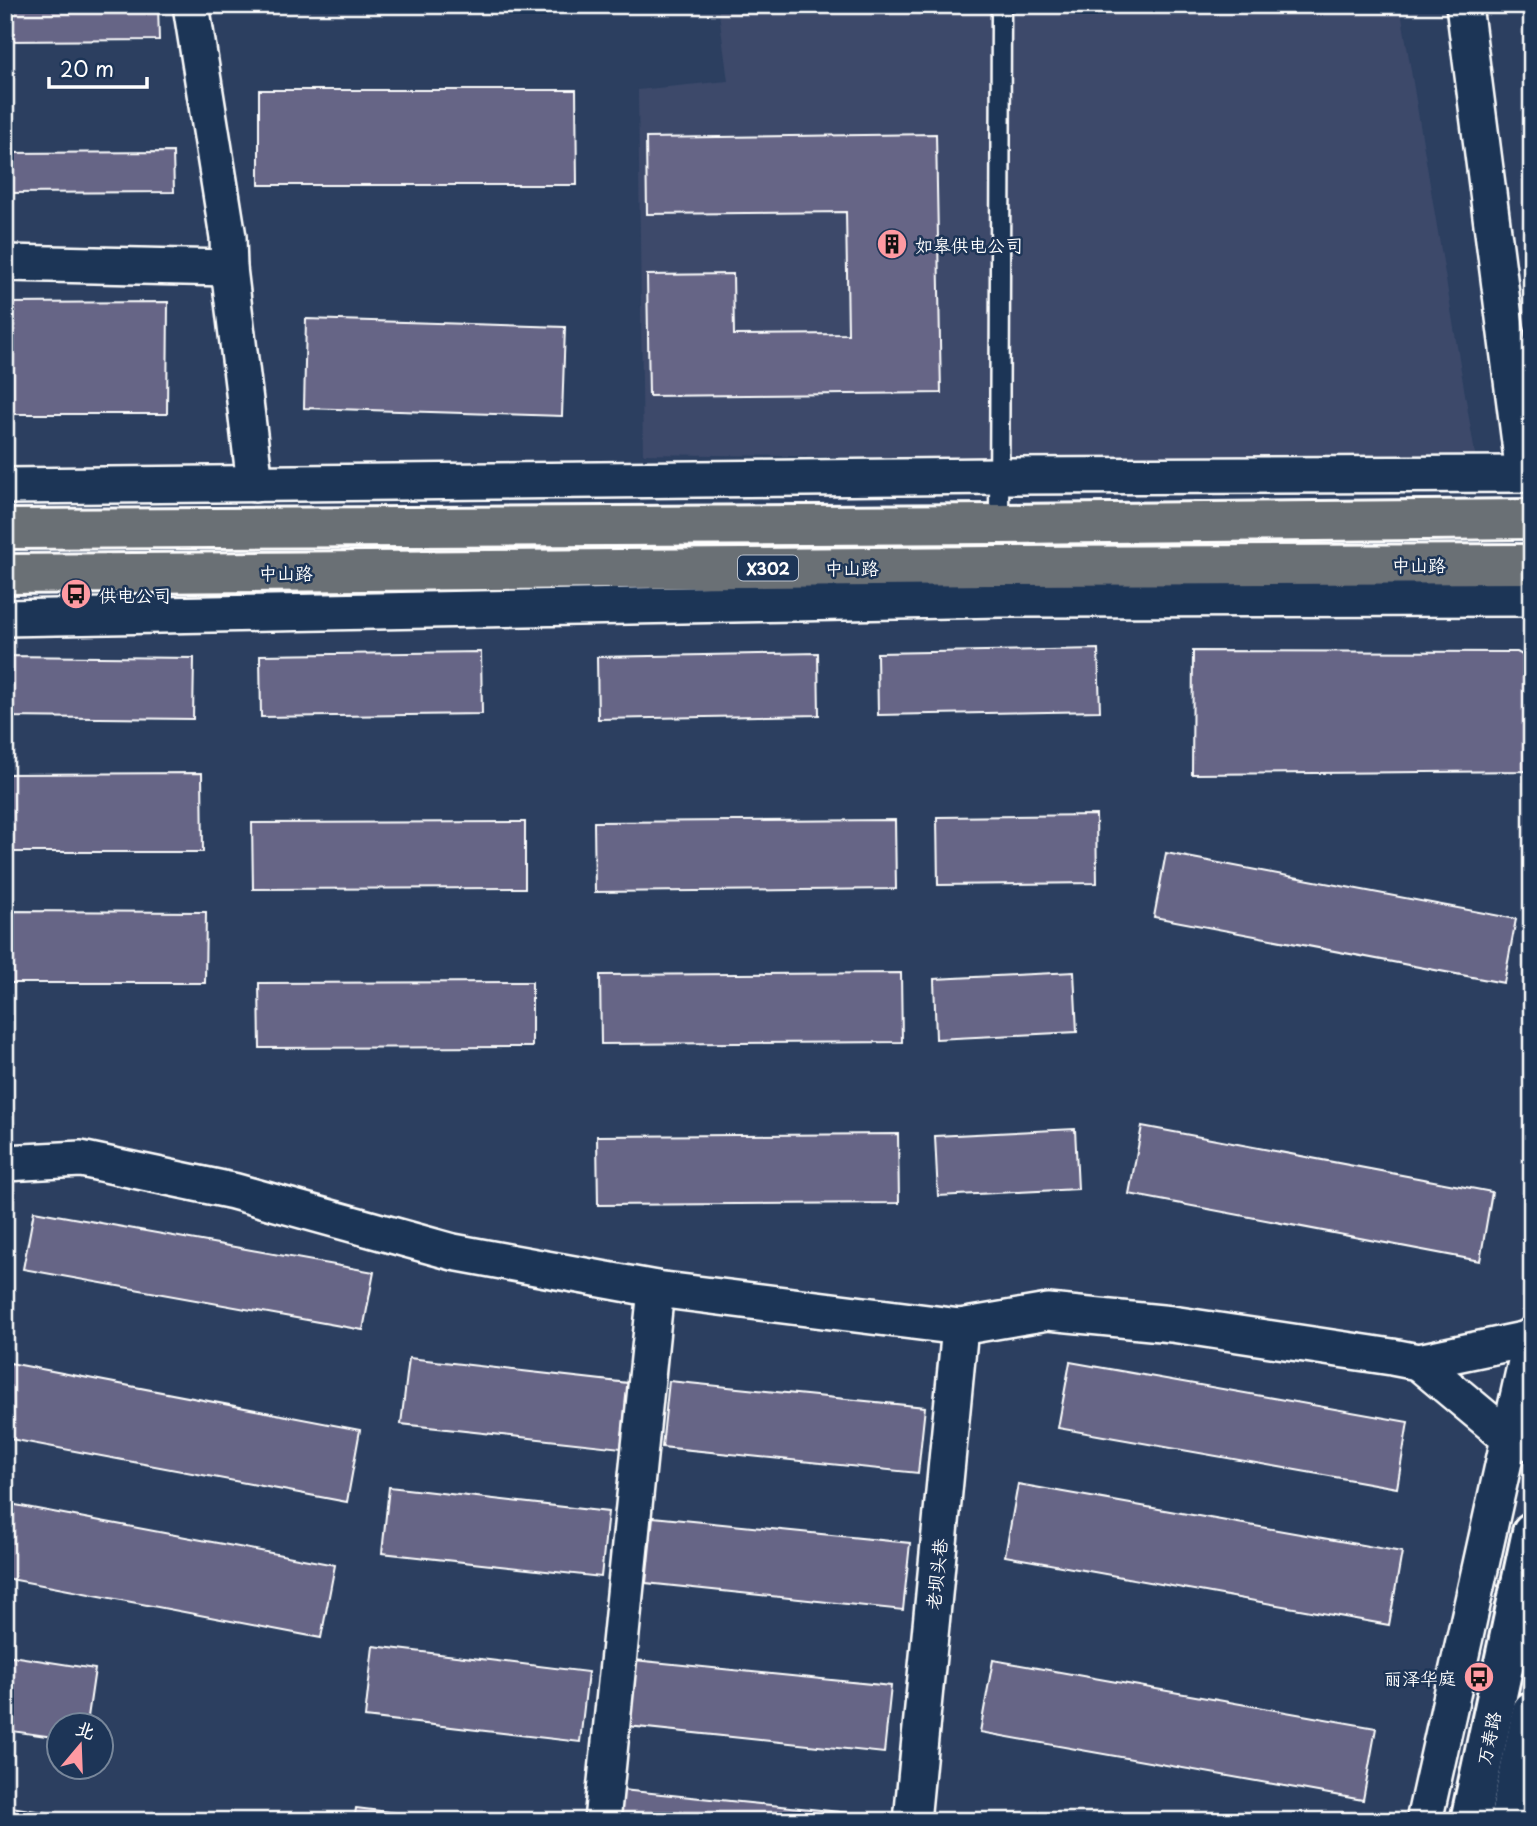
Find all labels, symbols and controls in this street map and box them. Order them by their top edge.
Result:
scale bar [49,46,147,90]
text: 20 m [60,52,114,84]
building icon: 如皋供电公司 [875,227,909,261]
place label: 如皋供电公司 [915,231,1023,258]
street label: 中山路 [1392,551,1446,578]
street label: 中山路 [825,554,879,581]
road number: X302 [738,555,798,580]
street label: 中山路 [259,559,313,586]
bus stop icon: 供电公司 [59,577,93,611]
place label: 供电公司 [99,581,171,608]
street label: 老坝头巷 [919,1537,953,1611]
bus stop icon: 丽泽华庭 [1462,1660,1496,1694]
place label: 丽泽华庭 [1384,1664,1456,1691]
street label: 万寿路 [1469,1709,1507,1767]
north arrow [46,1710,116,1780]
text: 北 [72,1713,99,1745]

